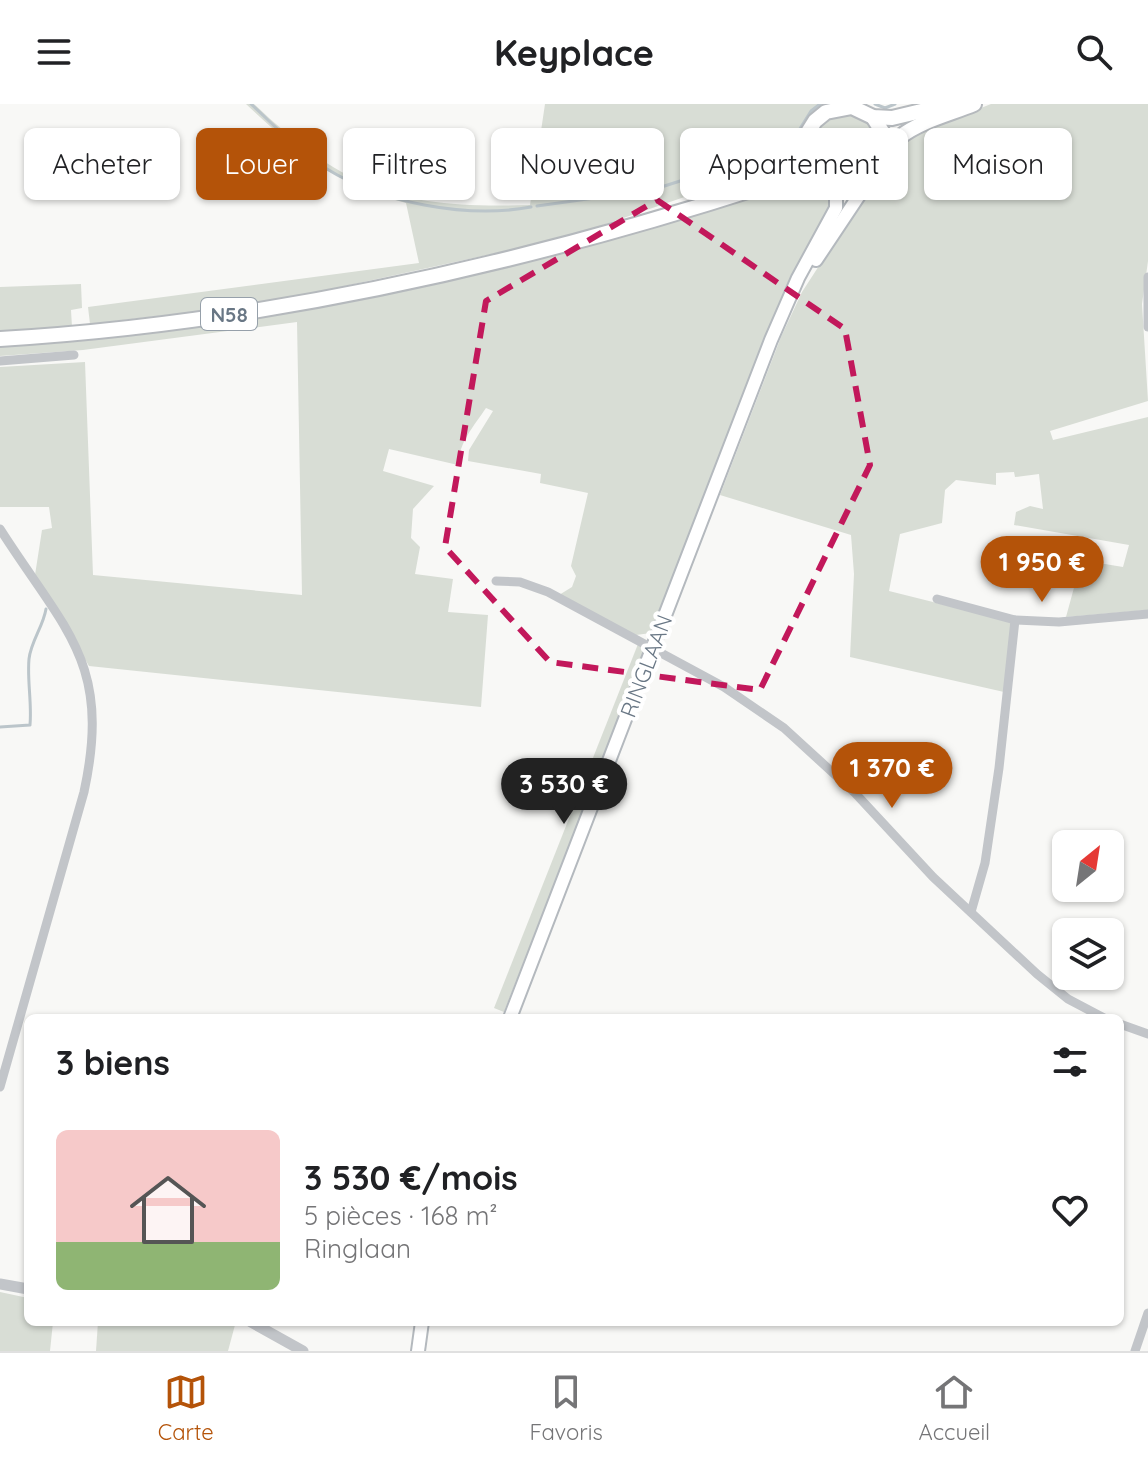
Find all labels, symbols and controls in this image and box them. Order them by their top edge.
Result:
icon: menu [32,30,76,74]
text: Keyplace [494,30,654,75]
icon: search [1072,30,1116,74]
chip: Acheter [24,128,180,200]
chip: Louer [196,128,327,200]
chip: Filtres [343,128,475,200]
chip: Nouveau [491,128,664,200]
chip: Appartement [680,128,908,200]
chip: Maison [924,128,1072,200]
road number: N58 [201,298,257,330]
pin: 1 950 € [968,536,1116,604]
text: 1 950 € [999,545,1085,578]
street label: RINGLAAN [614,611,678,721]
pin: 1 370 € [818,742,966,810]
text: 1 370 € [849,751,935,784]
pin: 3 530 € [490,758,638,826]
text: 3 530 € [519,767,609,800]
north arrow [1052,830,1124,902]
map controls [1052,830,1124,990]
button: layers [1052,918,1124,990]
icon: filters [1048,1040,1092,1084]
text: 3 biens [56,1041,170,1084]
text: 3 530 €/mois [304,1156,518,1199]
icon: home [120,1162,216,1258]
icon: heart [1048,1188,1092,1232]
text: 5 pièces · 168 m² [304,1199,498,1232]
text: Ringlaan [304,1232,411,1265]
tab: Carte [158,1370,214,1446]
tab: Favoris [529,1370,603,1446]
tab: Accueil [918,1370,990,1446]

